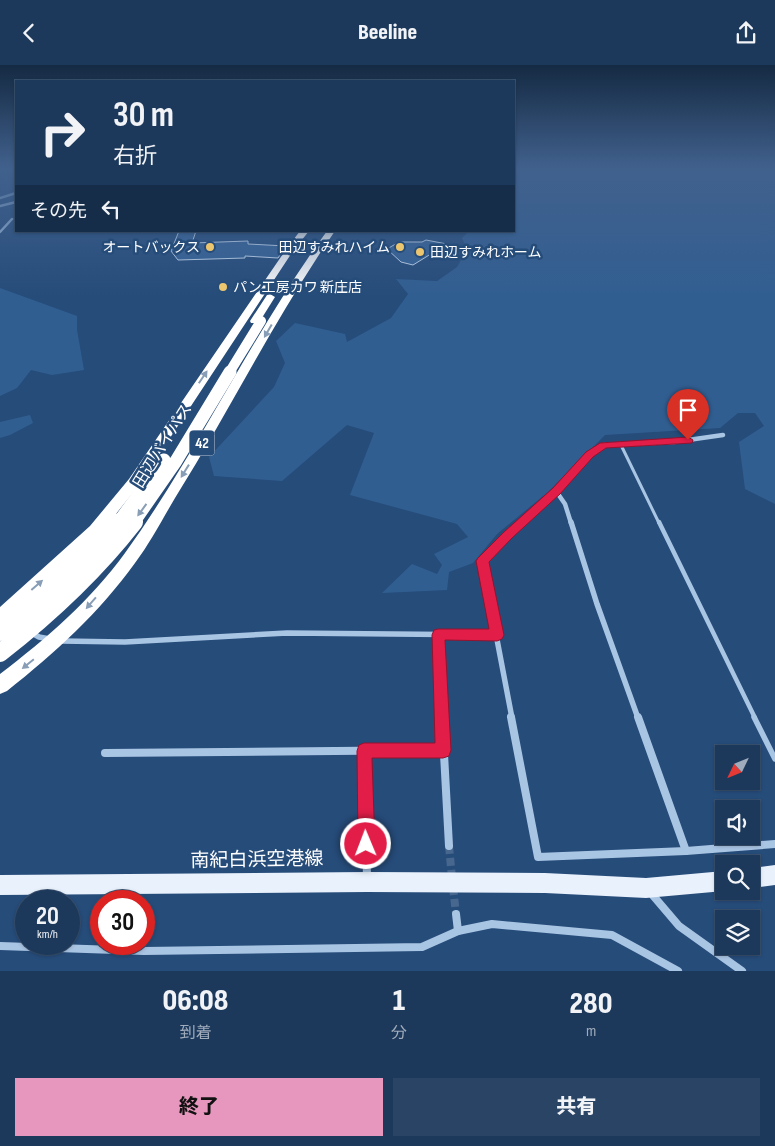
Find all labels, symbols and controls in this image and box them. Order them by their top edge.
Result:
icon: back [15,19,43,47]
text: Beeline [358,19,417,46]
icon: share [732,19,760,47]
text: 30 m [113,94,174,137]
icon: right [30,100,95,165]
text: 右折 [113,143,157,170]
icon: left [97,195,125,223]
text: その先 [30,200,87,223]
place label: オートバックス [102,239,200,256]
place label: 田辺すみれハイム [279,239,390,256]
marker: オートバックス [204,241,216,253]
marker: 田辺すみれハイム [394,241,406,253]
place label: 田辺すみれホーム [430,244,542,261]
marker: 田辺すみれホーム [414,246,426,258]
place label: パン工房カワ 新庄店 [233,279,362,296]
marker: パン工房カワ 新庄店 [217,281,229,293]
one-way arrow [263,325,272,338]
one-way arrow [199,371,208,384]
pin [667,389,709,440]
icon: arrive [674,396,702,424]
street label: 田辺バイパス [130,400,196,492]
road number: 42 [190,431,214,455]
one-way arrow [180,464,189,478]
one-way arrow [136,503,147,516]
one-way arrow [30,579,42,591]
one-way arrow [85,597,97,609]
one-way arrow [22,658,35,669]
north arrow [715,745,760,790]
map controls [715,745,760,955]
button: sound [715,800,760,845]
position arrow [339,817,391,869]
street label: 南紀白浜空港線 [190,847,324,873]
button: search [715,855,760,900]
speed limit sign: 30 [90,890,155,955]
text: 20 [36,901,59,932]
button: layers [715,910,760,955]
text: km/h [37,927,58,942]
text: 06:08 [163,983,228,1019]
text: 1 [393,983,405,1019]
text: 280 [570,986,612,1022]
text: m [586,1022,596,1041]
text: 到着 [180,1024,212,1043]
text: 分 [391,1024,407,1043]
button: 終了 [15,1078,383,1136]
button: 共有 [393,1078,760,1136]

